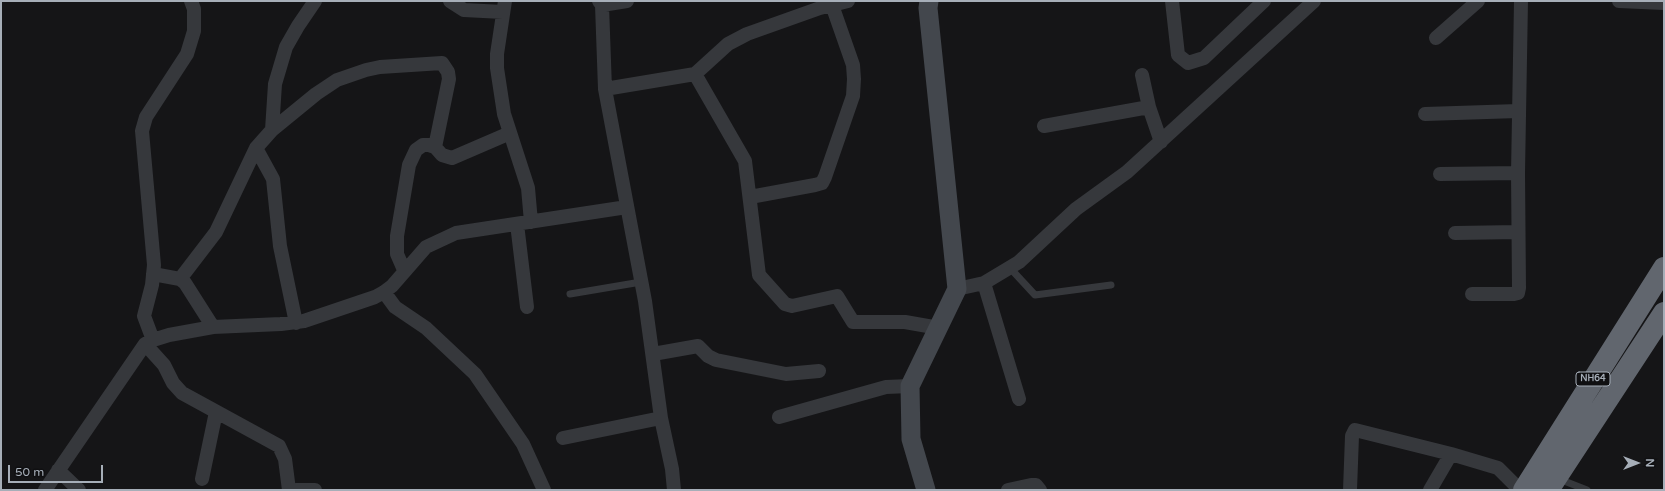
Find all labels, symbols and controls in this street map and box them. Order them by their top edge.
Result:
road number: NH64 [1576,372,1610,386]
north arrow [1617,443,1657,483]
scale bar [10,457,105,483]
text: N [1643,459,1656,467]
text: 50 m [15,465,44,479]

